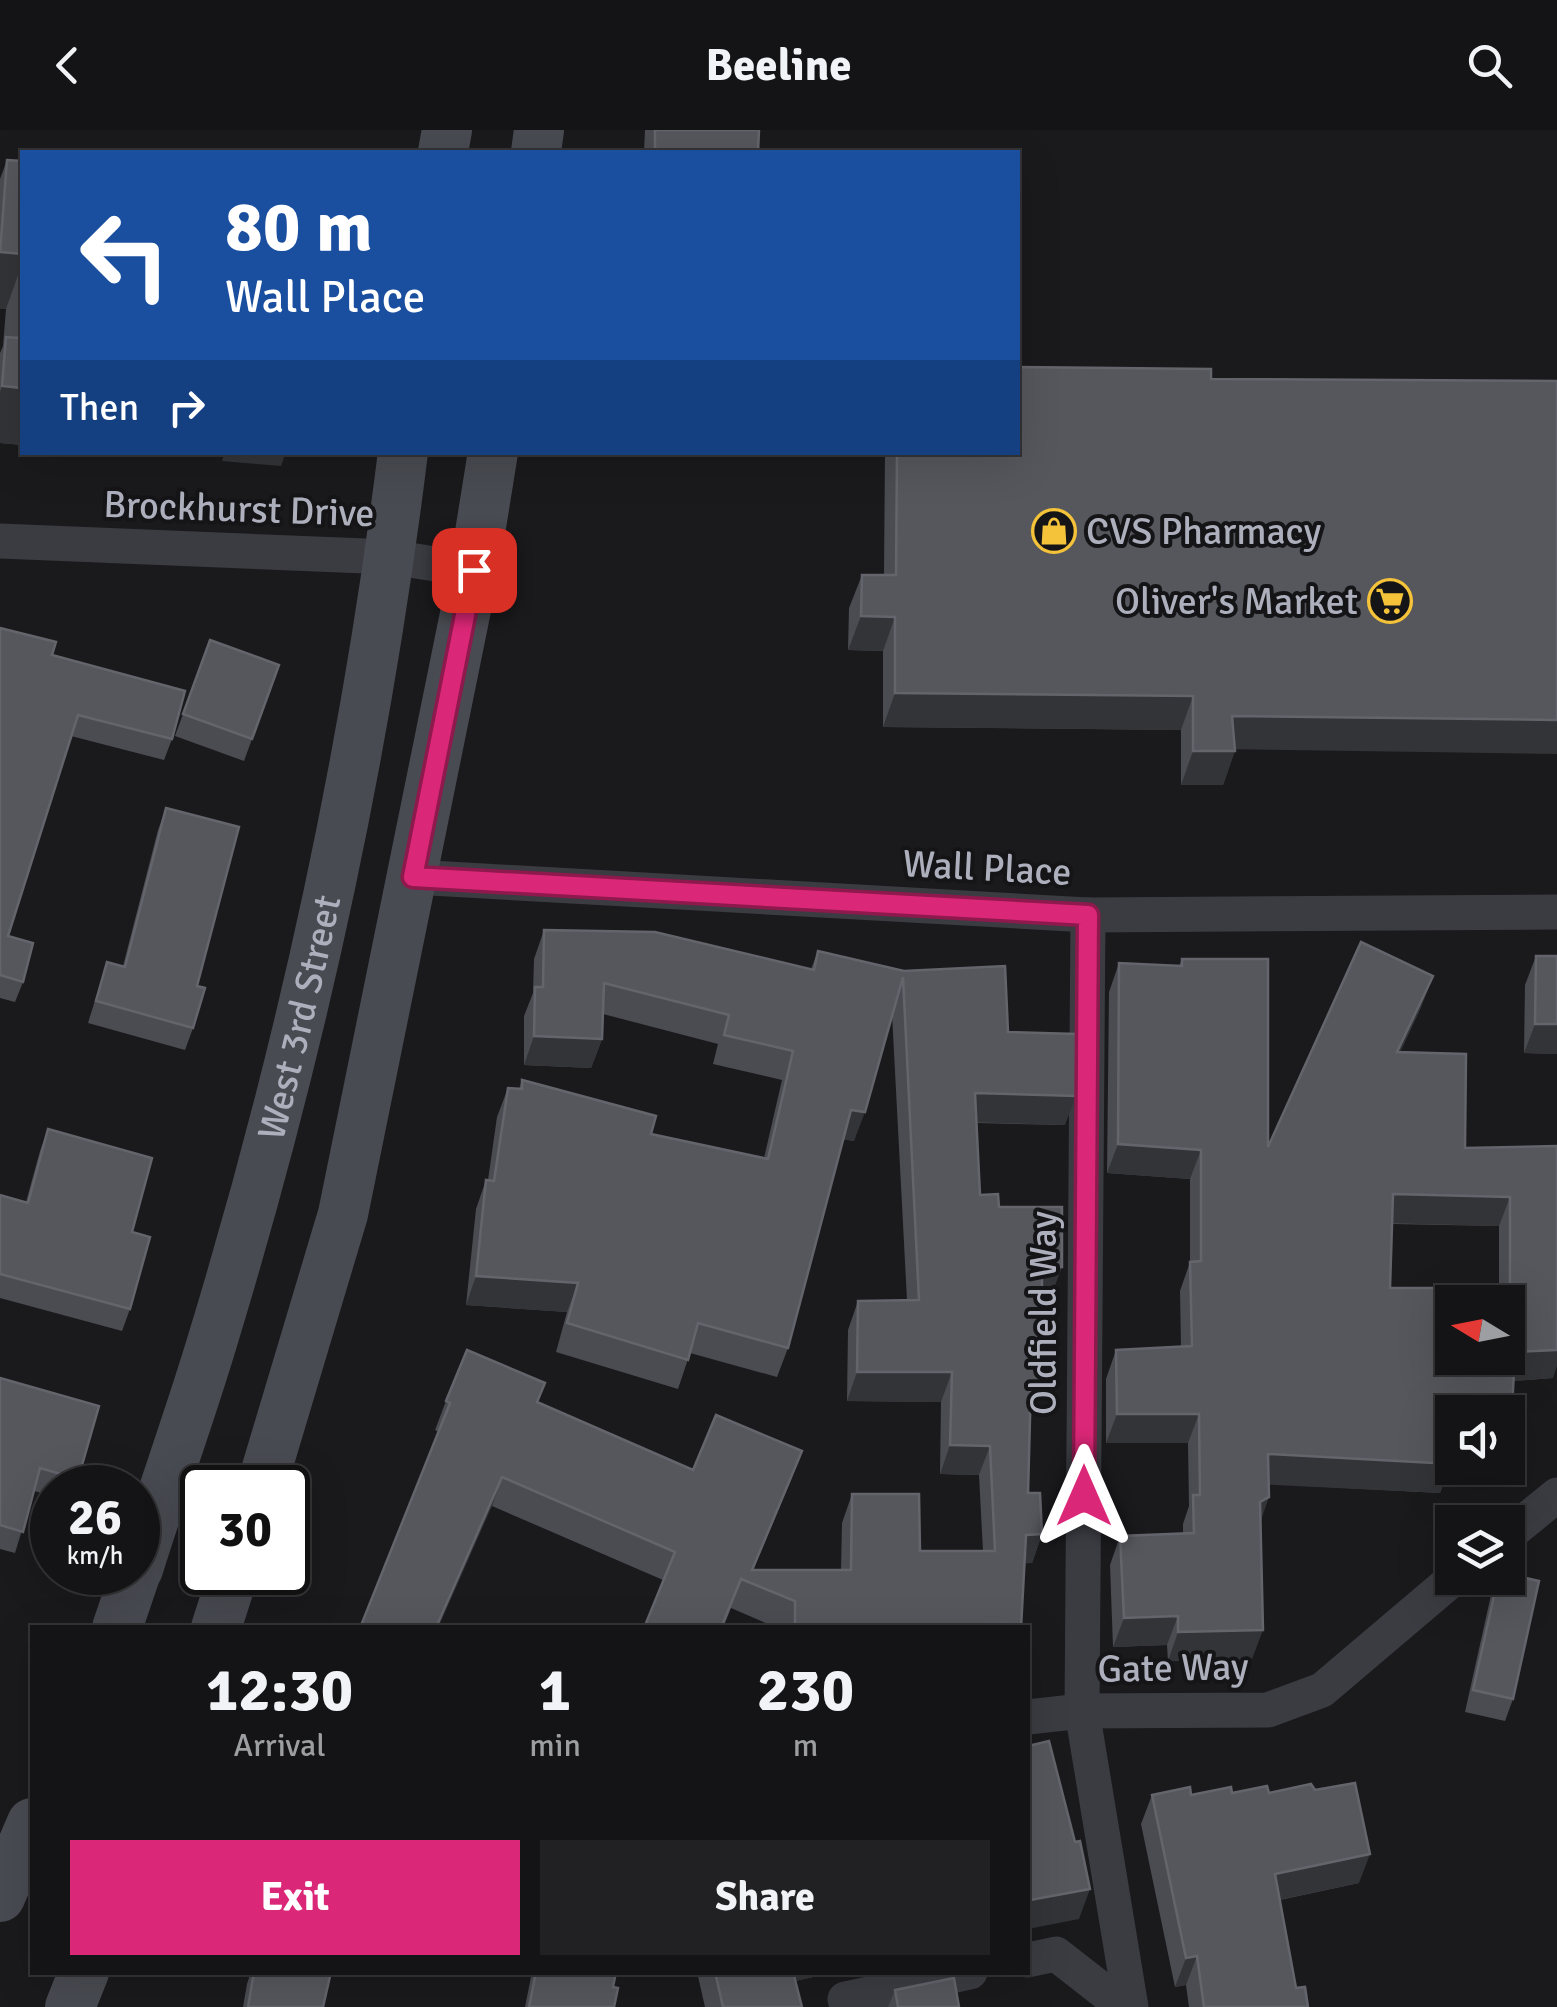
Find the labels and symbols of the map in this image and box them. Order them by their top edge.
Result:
street label: Brockhurst Drive [103,481,375,537]
shop icon: CVS Pharmacy [1031,508,1077,554]
place label: CVS Pharmacy [1086,508,1321,555]
pin [432,528,517,613]
place label: Oliver's Market [1115,578,1358,625]
supermarket icon: Oliver's Market [1367,578,1413,624]
street label: Wall Place [901,840,1073,896]
street label: West 3rd Street [247,891,351,1145]
street label: Oldfield Way [1020,1211,1067,1415]
north arrow [1435,1285,1525,1375]
position arrow [1032,1444,1136,1548]
speed limit sign: 30 [180,1465,310,1595]
street label: Gate Way [1097,1643,1249,1693]

